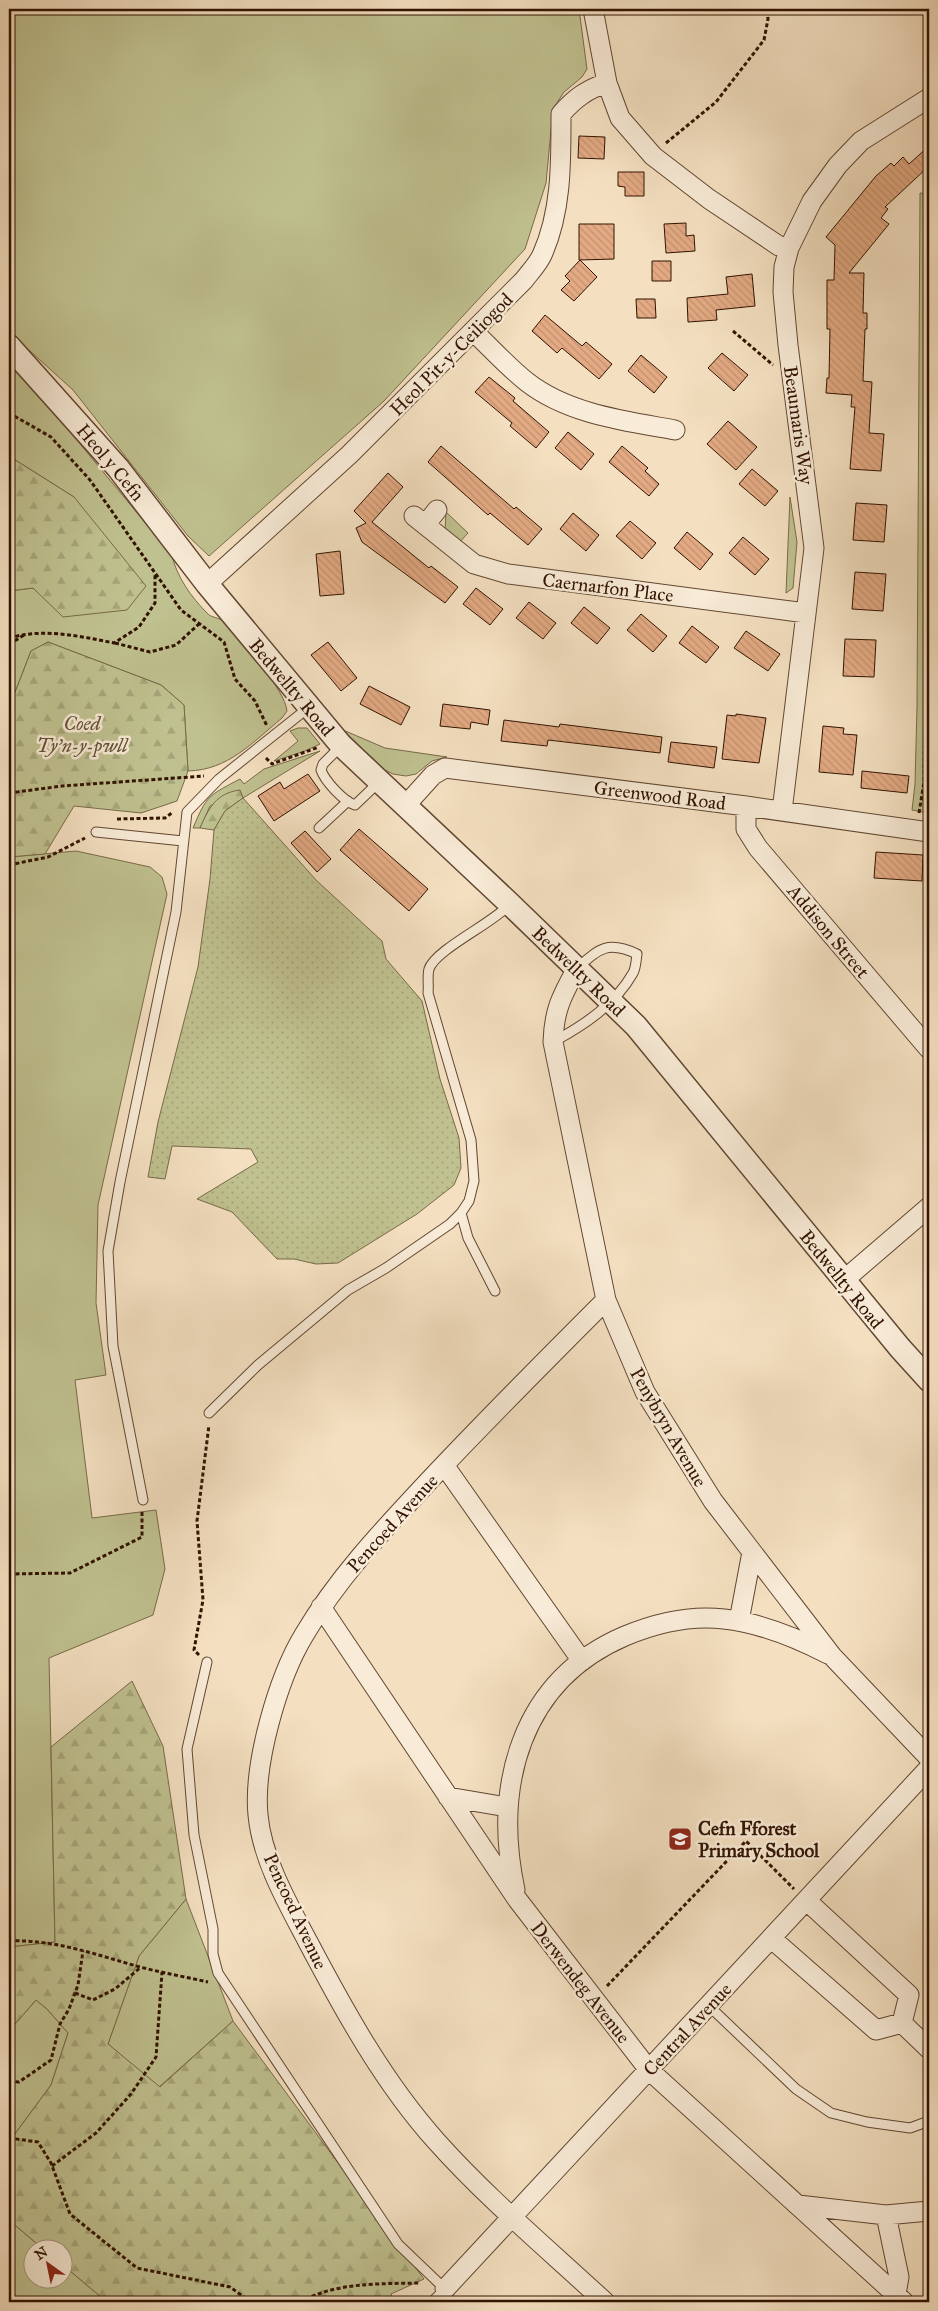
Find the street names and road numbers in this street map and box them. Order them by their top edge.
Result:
street label: Heol Pit-y-Ceiliogod [385,288,519,421]
street label: Beaumaris Way [779,364,818,487]
street label: Heol y Cefn [72,419,150,506]
street label: Caernarfon Place [541,568,675,607]
street label: Bedwellty Road [244,634,339,741]
street label: Greenwood Road [593,776,728,815]
street label: Addison Street [782,879,875,983]
street label: Bedwellty Road [527,921,630,1022]
street label: Bedwellty Road [795,1225,889,1334]
street label: Penybryn Avenue [625,1364,712,1491]
street label: Pencoed Avenue [342,1469,443,1577]
street label: Pencoed Avenue [259,1850,332,1973]
street label: Derwendeg Avenue [525,1917,635,2048]
street label: Central Avenue [638,1978,736,2081]

